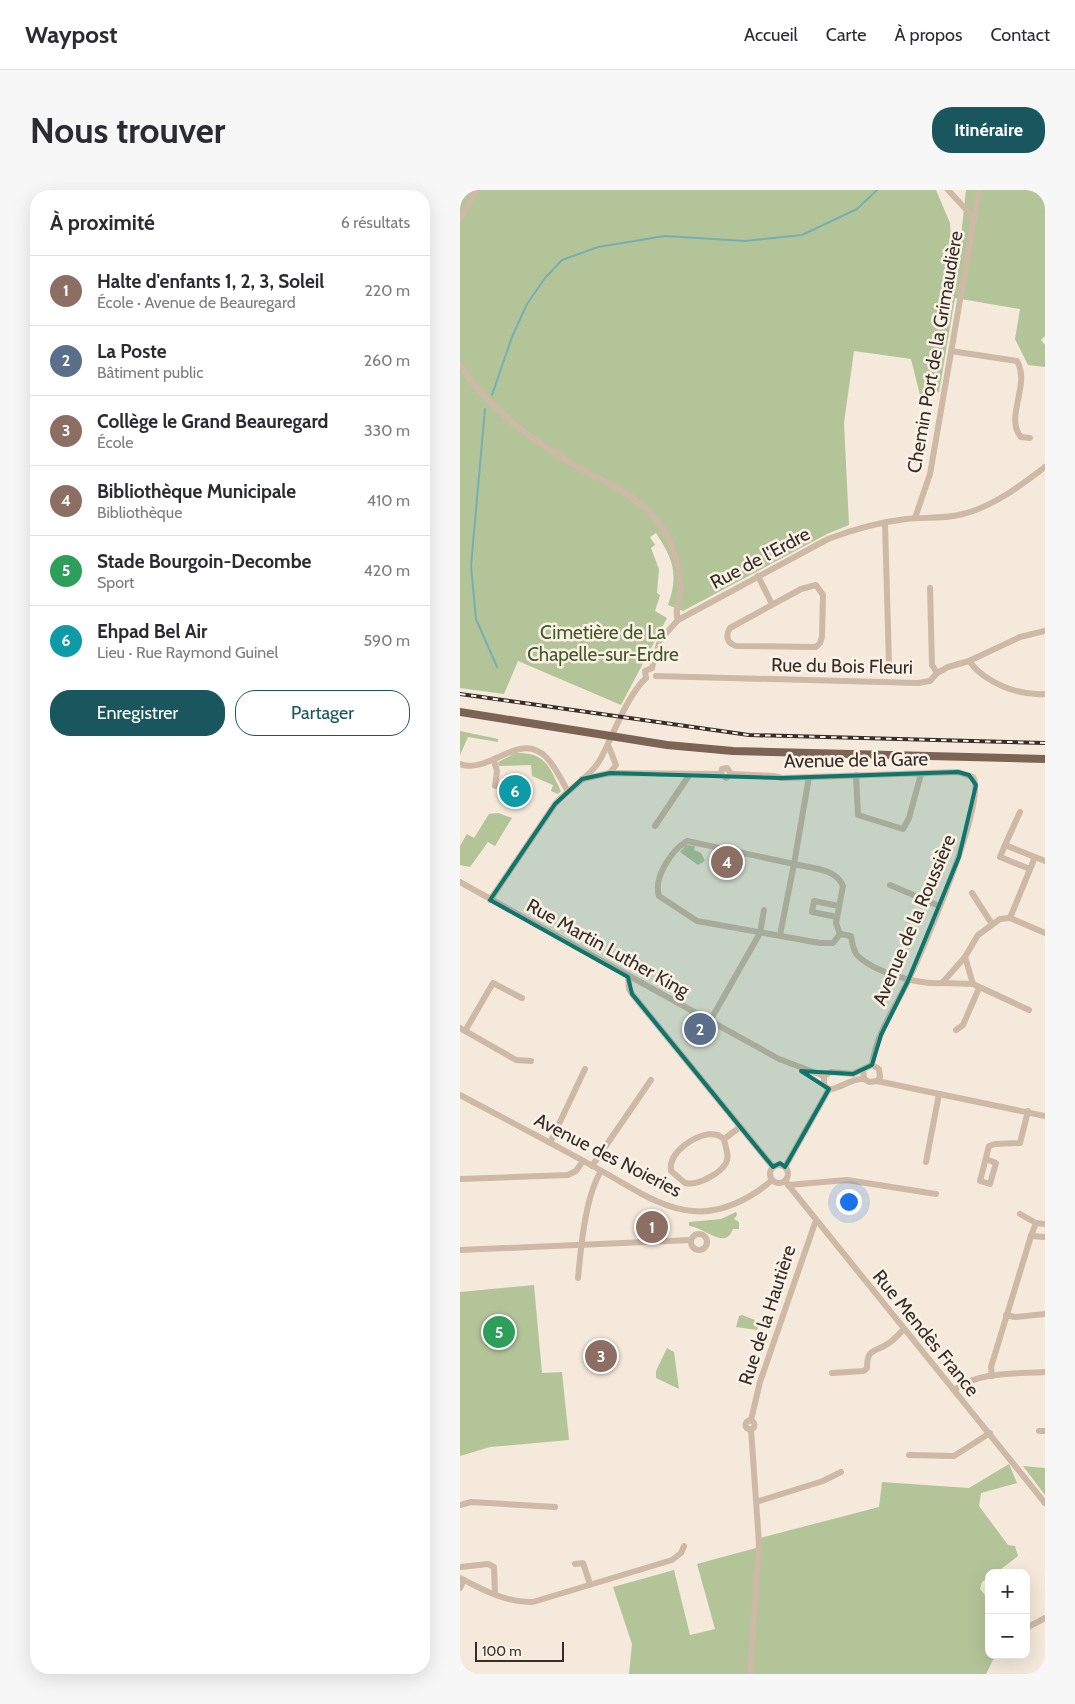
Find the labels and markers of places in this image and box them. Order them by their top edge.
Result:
pin: 6 [499,772,531,810]
pin: 4 [711,843,743,881]
pin: 2 [684,1010,716,1048]
pin: 1 [636,1208,668,1246]
pin: 5 [483,1313,515,1351]
pin: 3 [585,1337,617,1375]

